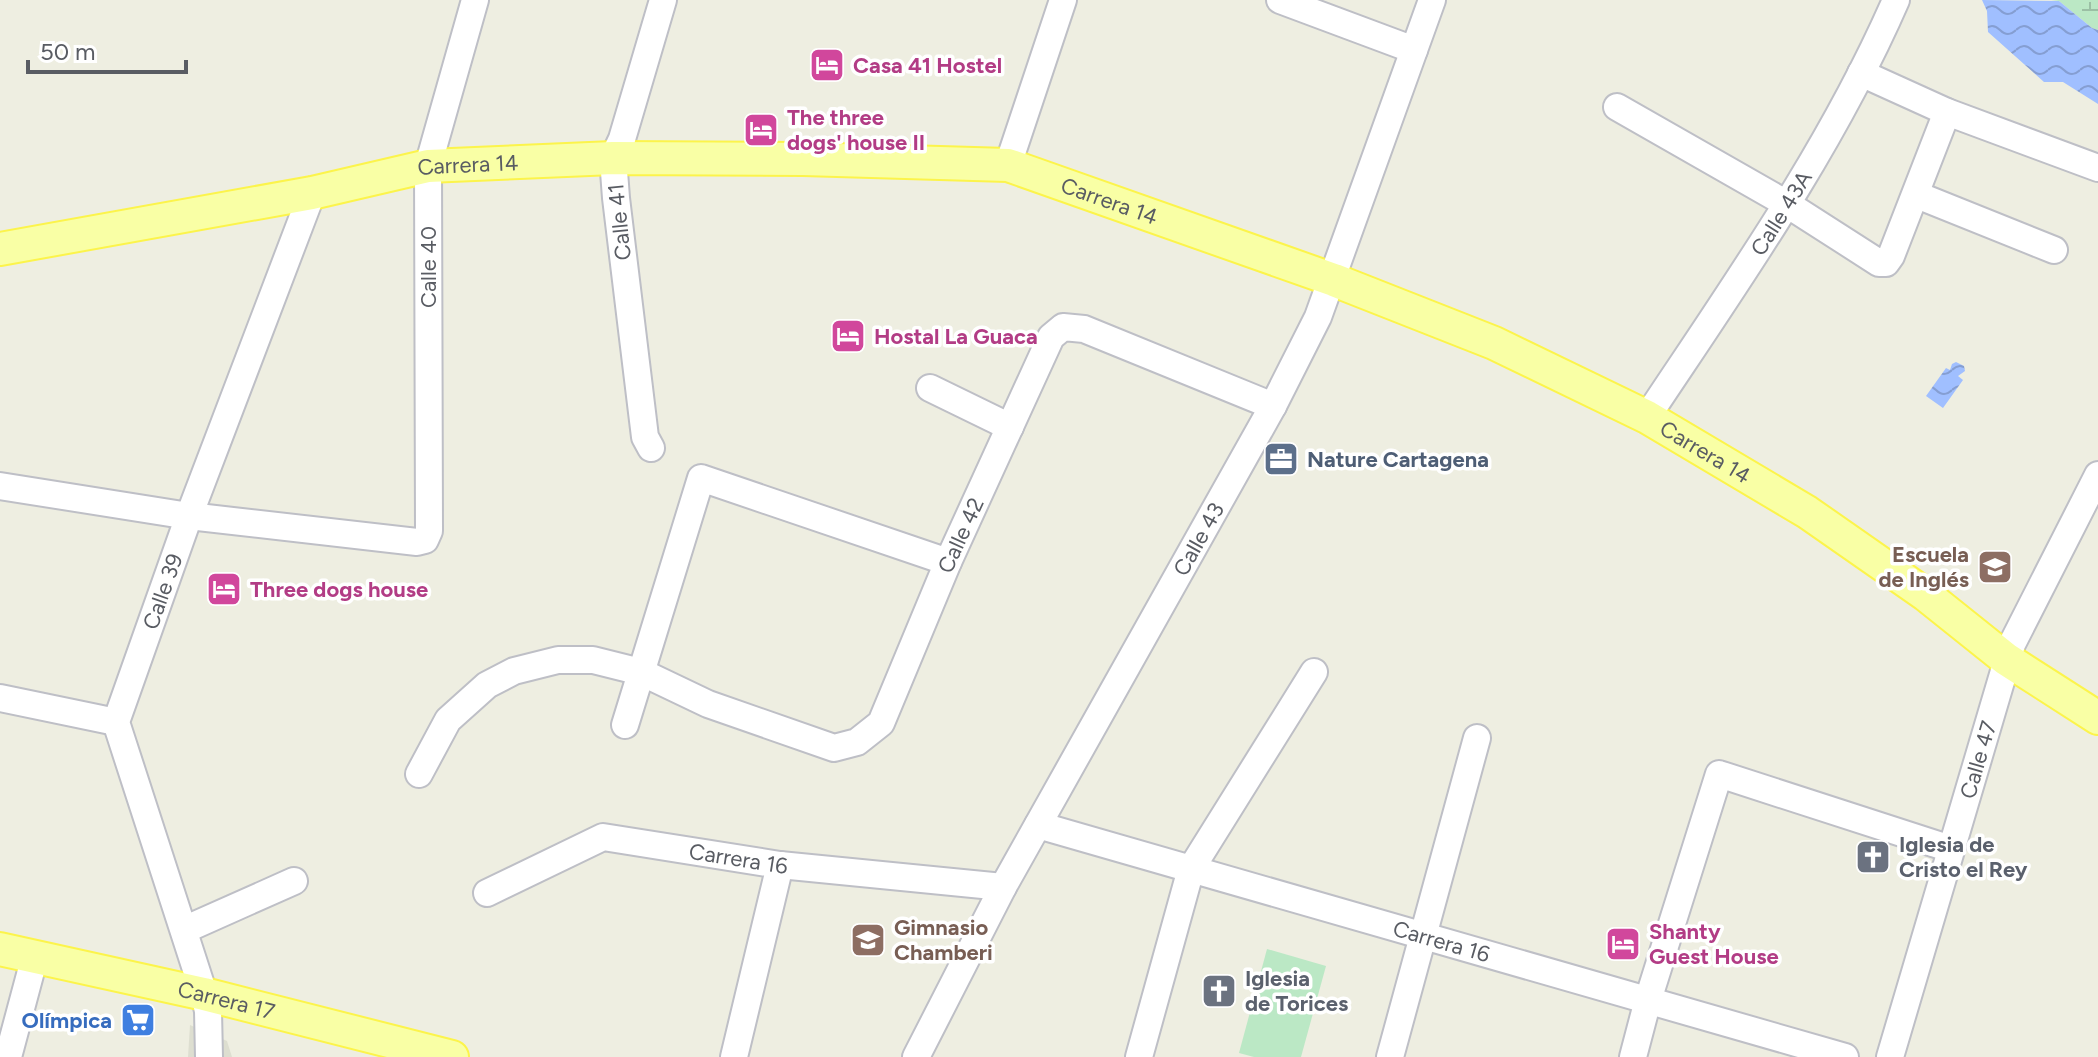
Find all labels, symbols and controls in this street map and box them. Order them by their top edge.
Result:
scale bar [28,24,186,74]
text: 50 m [40,37,96,66]
hotel icon: Casa 41 Hostel [808,46,846,84]
place label: Casa 41 Hostel [853,52,1002,79]
place label: The three dogs' house II [787,104,925,156]
hotel icon: The three dogs' house II [742,111,780,149]
street label: Carrera 14 [415,149,519,182]
street label: Calle 43A [1745,166,1818,261]
street label: Carrera 14 [1057,172,1161,231]
street label: Calle 41 [602,182,637,262]
street label: Calle 40 [415,226,442,308]
hotel icon: Hostal La Guaca [829,317,867,355]
place label: Hostal La Guaca [874,323,1038,350]
street label: Carrera 14 [1655,415,1756,490]
office icon: Nature Cartagena [1262,440,1300,478]
place label: Nature Cartagena [1307,446,1489,473]
street label: Calle 42 [932,493,990,577]
street label: Calle 43 [1167,498,1230,581]
place label: Escuela de Inglés [1878,541,1969,593]
school or university icon: Escuela de Inglés [1976,548,2014,586]
street label: Calle 39 [137,550,189,633]
hotel icon: Three dogs house [205,570,243,608]
place label: Three dogs house [250,576,428,603]
street label: Calle 47 [1954,718,2003,802]
place label: Iglesia de Cristo el Rey [1899,831,2028,883]
street label: Carrera 16 [687,838,789,880]
church icon: Iglesia de Cristo el Rey [1854,838,1892,876]
place label: Gimnasio Chamberi [894,914,993,966]
street label: Carrera 16 [1390,915,1493,968]
place label: Shanty Guest House [1649,918,1779,970]
school or university icon: Gimnasio Chamberi [849,921,887,959]
hotel icon: Shanty Guest House [1604,925,1642,963]
place label: Iglesia de Torices [1245,965,1348,1017]
church icon: Iglesia de Torices [1200,972,1238,1010]
street label: Carrera 17 [175,976,278,1025]
supermarket icon: Olímpica [119,1001,157,1039]
place label: Olímpica [22,1007,112,1034]

